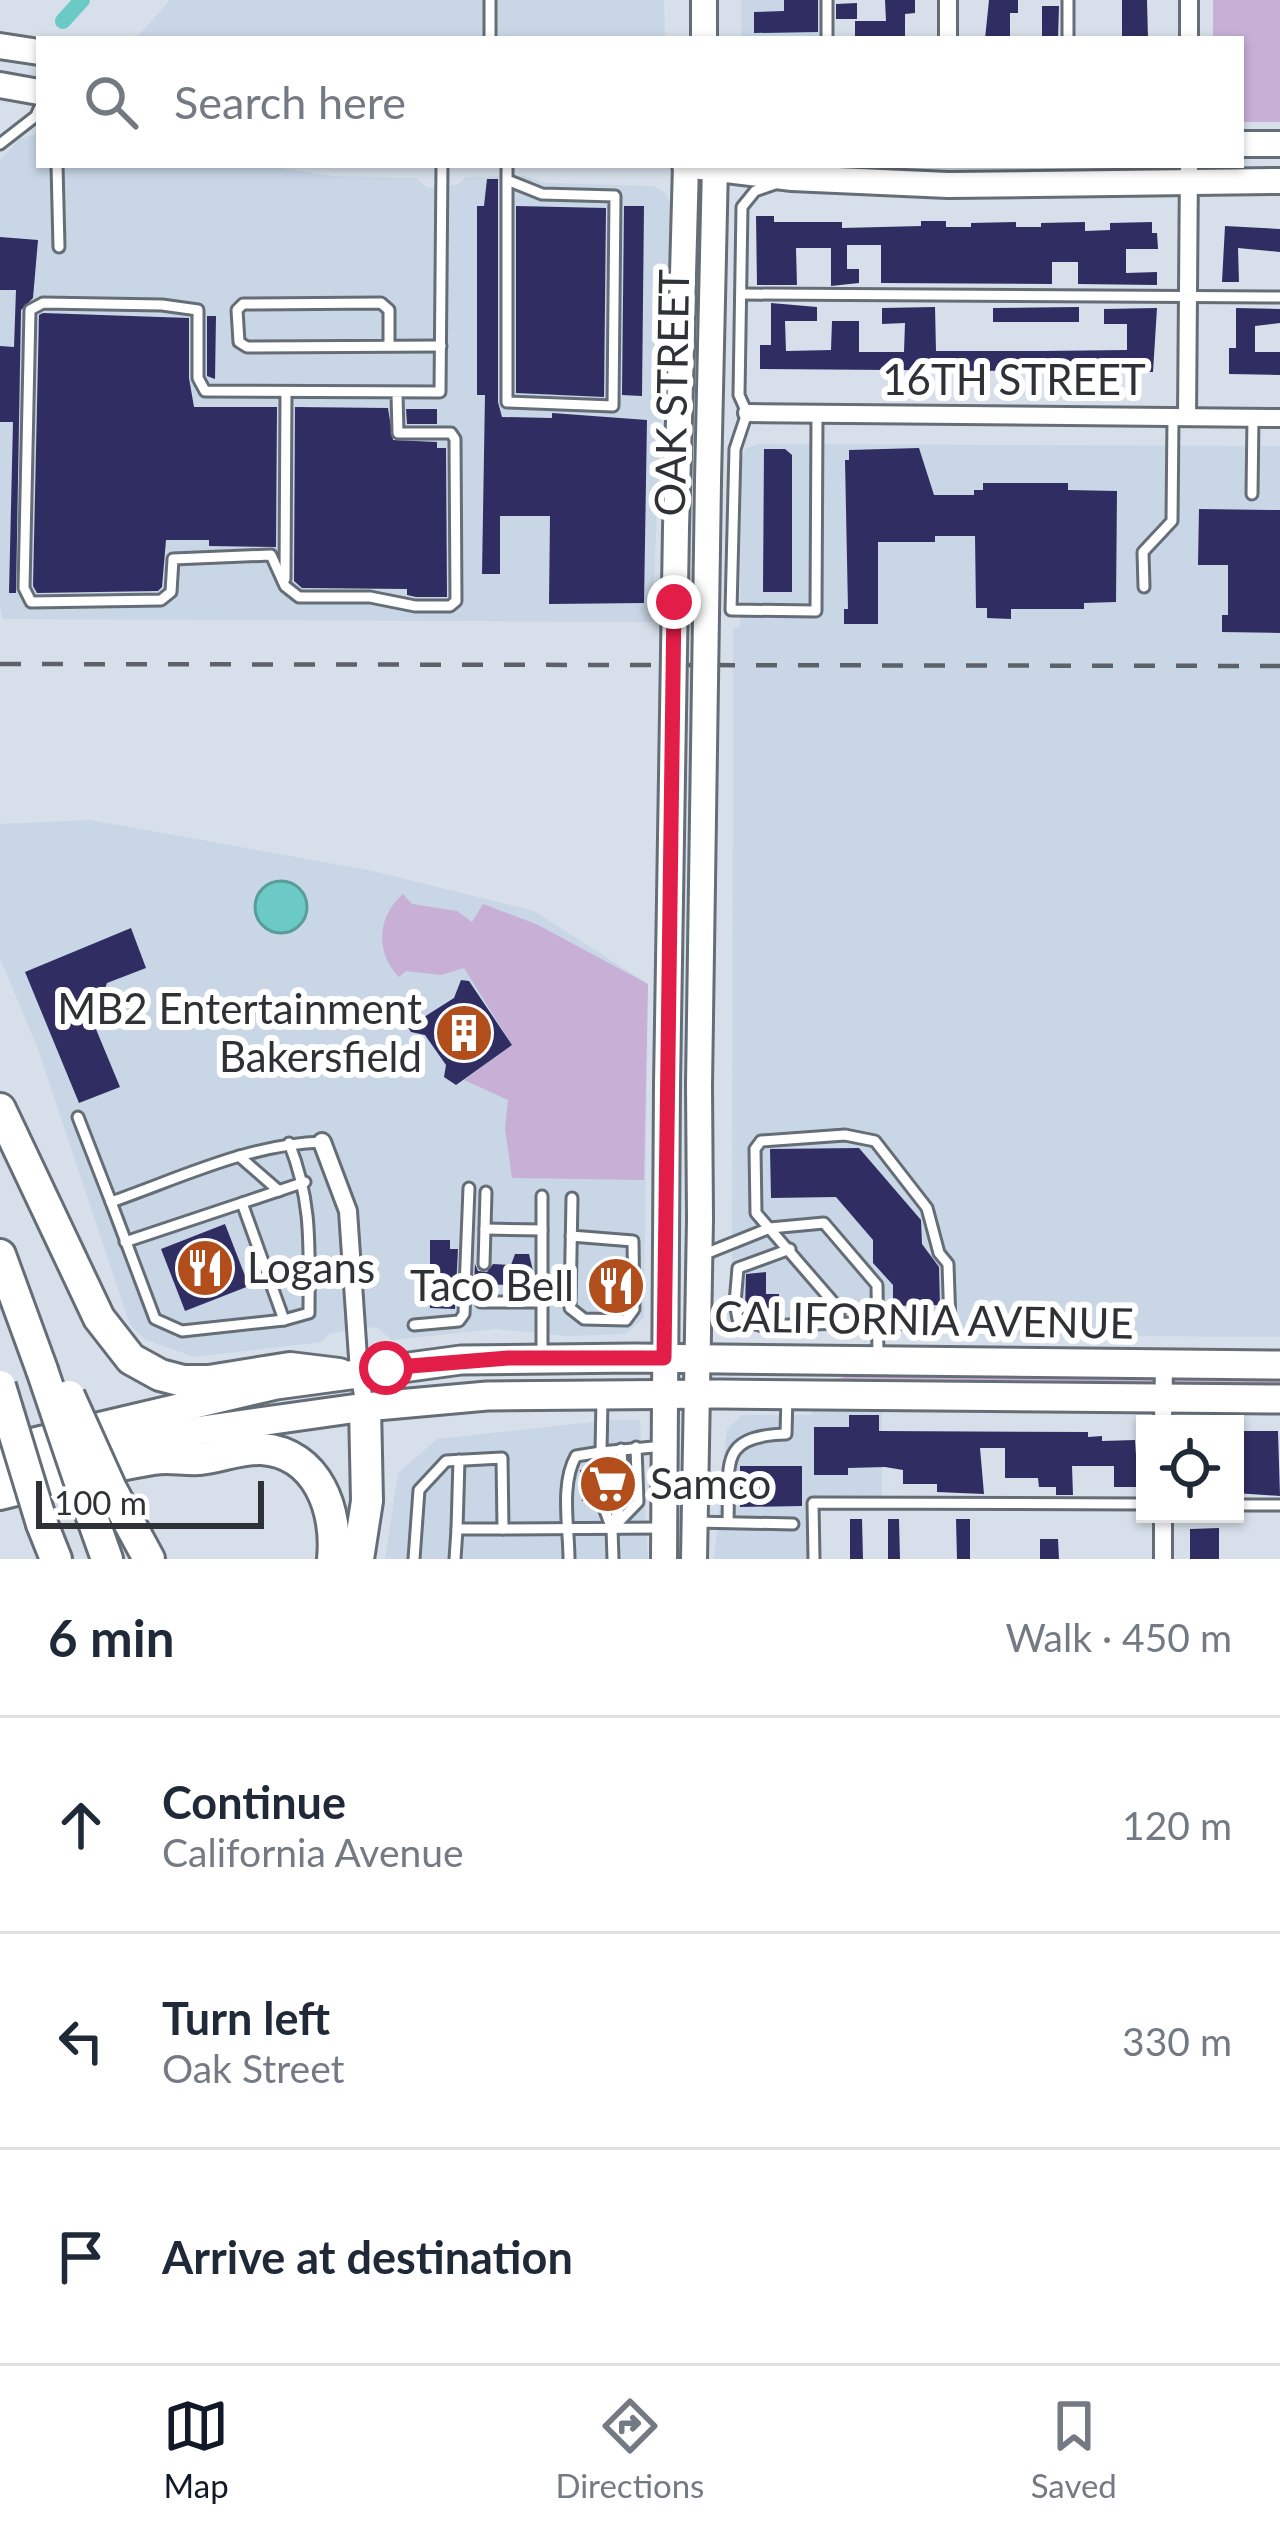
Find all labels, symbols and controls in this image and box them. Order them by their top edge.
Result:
search box [36,36,1244,168]
icon: search [78,69,144,135]
text: Search here [174,75,406,129]
street label: OAK STREET [644,269,698,517]
street label: 16TH STREET [882,354,1146,404]
route end [647,575,701,629]
place label: MB2 Entertainment Bakersfield [57,983,422,1081]
building icon: MB2 Entertainment Bakersfield [433,1002,495,1064]
restaurant icon: Logans [174,1237,236,1299]
place label: Logans [247,1242,375,1292]
restaurant icon: Taco Bell [585,1255,647,1317]
place label: Taco Bell [410,1260,574,1310]
street label: CALIFORNIA AVENUE [714,1290,1134,1348]
route start [359,1341,413,1395]
map controls [1136,1415,1244,1523]
button: locate [1136,1415,1244,1523]
supermarket icon: Samco [577,1453,639,1515]
place label: Samco [650,1458,771,1508]
scale bar [36,1475,264,1528]
text: 100 m [54,1482,147,1522]
text: 6 min [48,1607,174,1668]
text: Walk · 450 m [1005,1614,1232,1660]
text: Continue [162,1775,346,1829]
icon: ahead [48,1792,114,1858]
text: 120 m [1122,1802,1232,1848]
text: California Avenue [162,1829,464,1875]
text: Turn left [162,1991,330,2045]
icon: left [48,2008,114,2074]
text: 330 m [1122,2018,1232,2064]
text: Oak Street [162,2045,345,2091]
icon: arrive [48,2224,114,2290]
text: Arrive at destination [162,2230,573,2284]
tab: Map [163,2393,229,2505]
tab: Directions [555,2393,704,2505]
tab: Saved [1031,2393,1117,2505]

